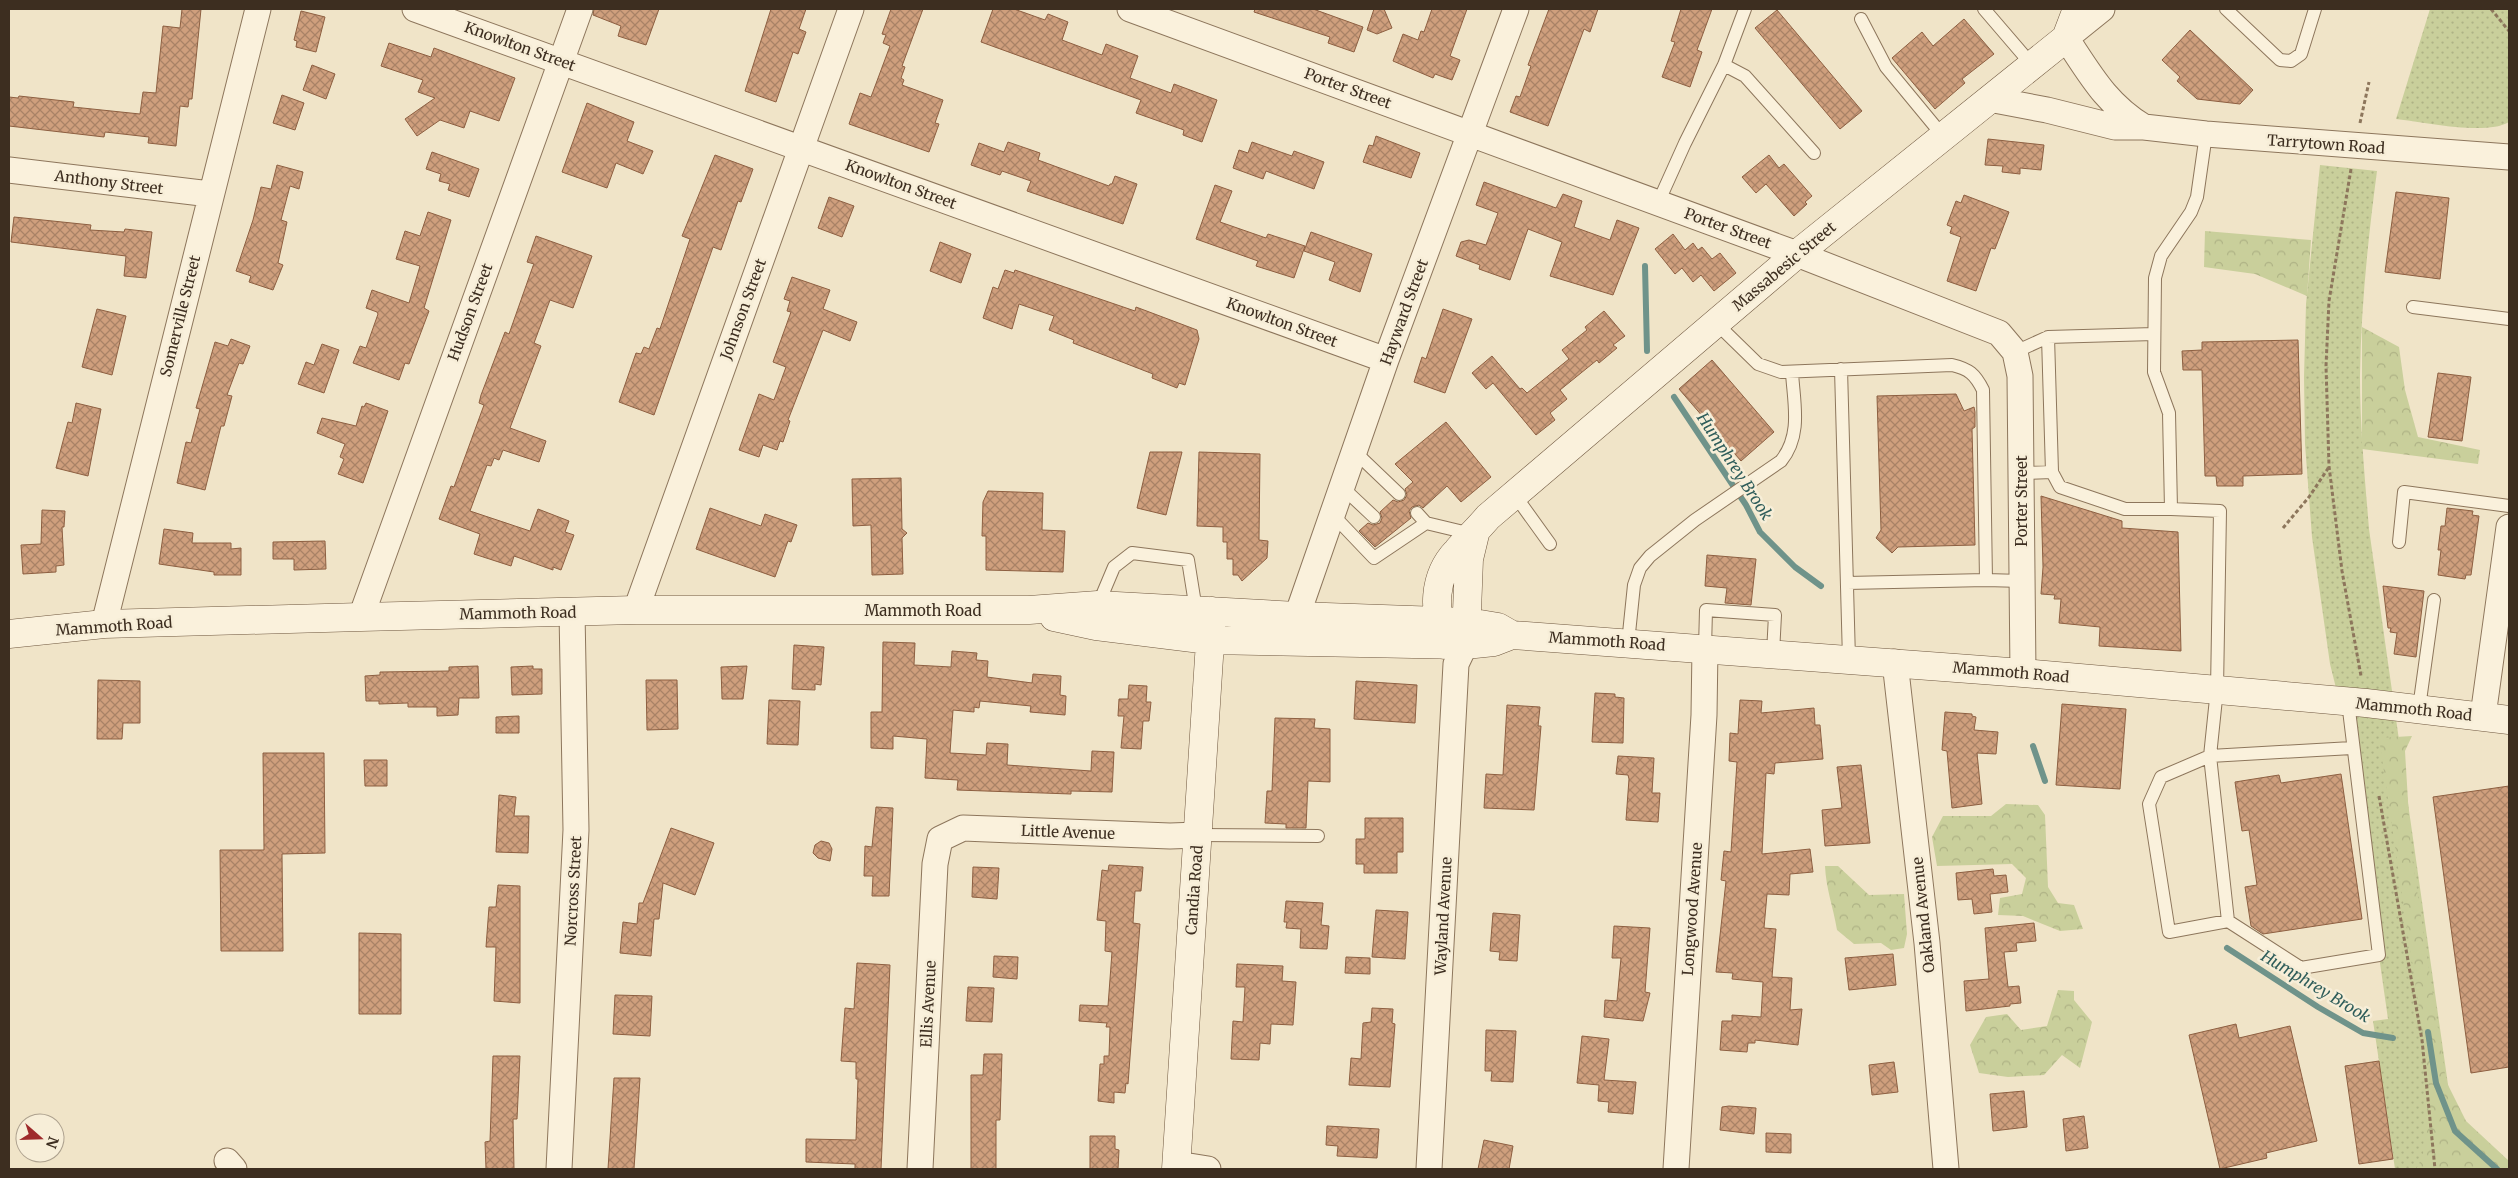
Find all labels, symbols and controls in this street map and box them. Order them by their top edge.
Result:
street label: Knowlton Street [462,17,578,75]
street label: Porter Street [1302,63,1394,113]
street label: Tarrytown Road [2267,130,2385,158]
street label: Knowlton Street [843,155,959,213]
street label: Anthony Street [53,166,165,198]
street label: Porter Street [1682,203,1774,253]
street label: Massabesic Street [1728,217,1840,315]
street label: Somerville Street [156,253,204,379]
street label: Johnson Street [716,256,770,363]
street label: Hayward Street [1376,256,1432,368]
street label: Hudson Street [444,260,497,363]
street label: Knowlton Street [1224,293,1340,351]
water label: Humphrey Brook [1692,408,1777,524]
street label: Porter Street [2012,455,2031,547]
street label: Mammoth Road [865,601,981,620]
street label: Mammoth Road [459,602,577,624]
street label: Mammoth Road [55,612,173,640]
street label: Mammoth Road [1548,627,1666,655]
street label: Mammoth Road [1952,657,2070,687]
street label: Mammoth Road [2355,693,2473,725]
street label: Little Avenue [1021,821,1116,843]
street label: Norcross Street [561,835,585,947]
street label: Longwood Avenue [1678,842,1706,976]
street label: Candia Road [1181,845,1207,935]
street label: Wayland Avenue [1430,856,1456,977]
street label: Oakland Avenue [1907,856,1939,974]
water label: Humphrey Brook [2257,945,2374,1027]
street label: Ellis Avenue [916,960,940,1048]
north arrow [15,1113,65,1163]
text: N [42,1134,63,1151]

